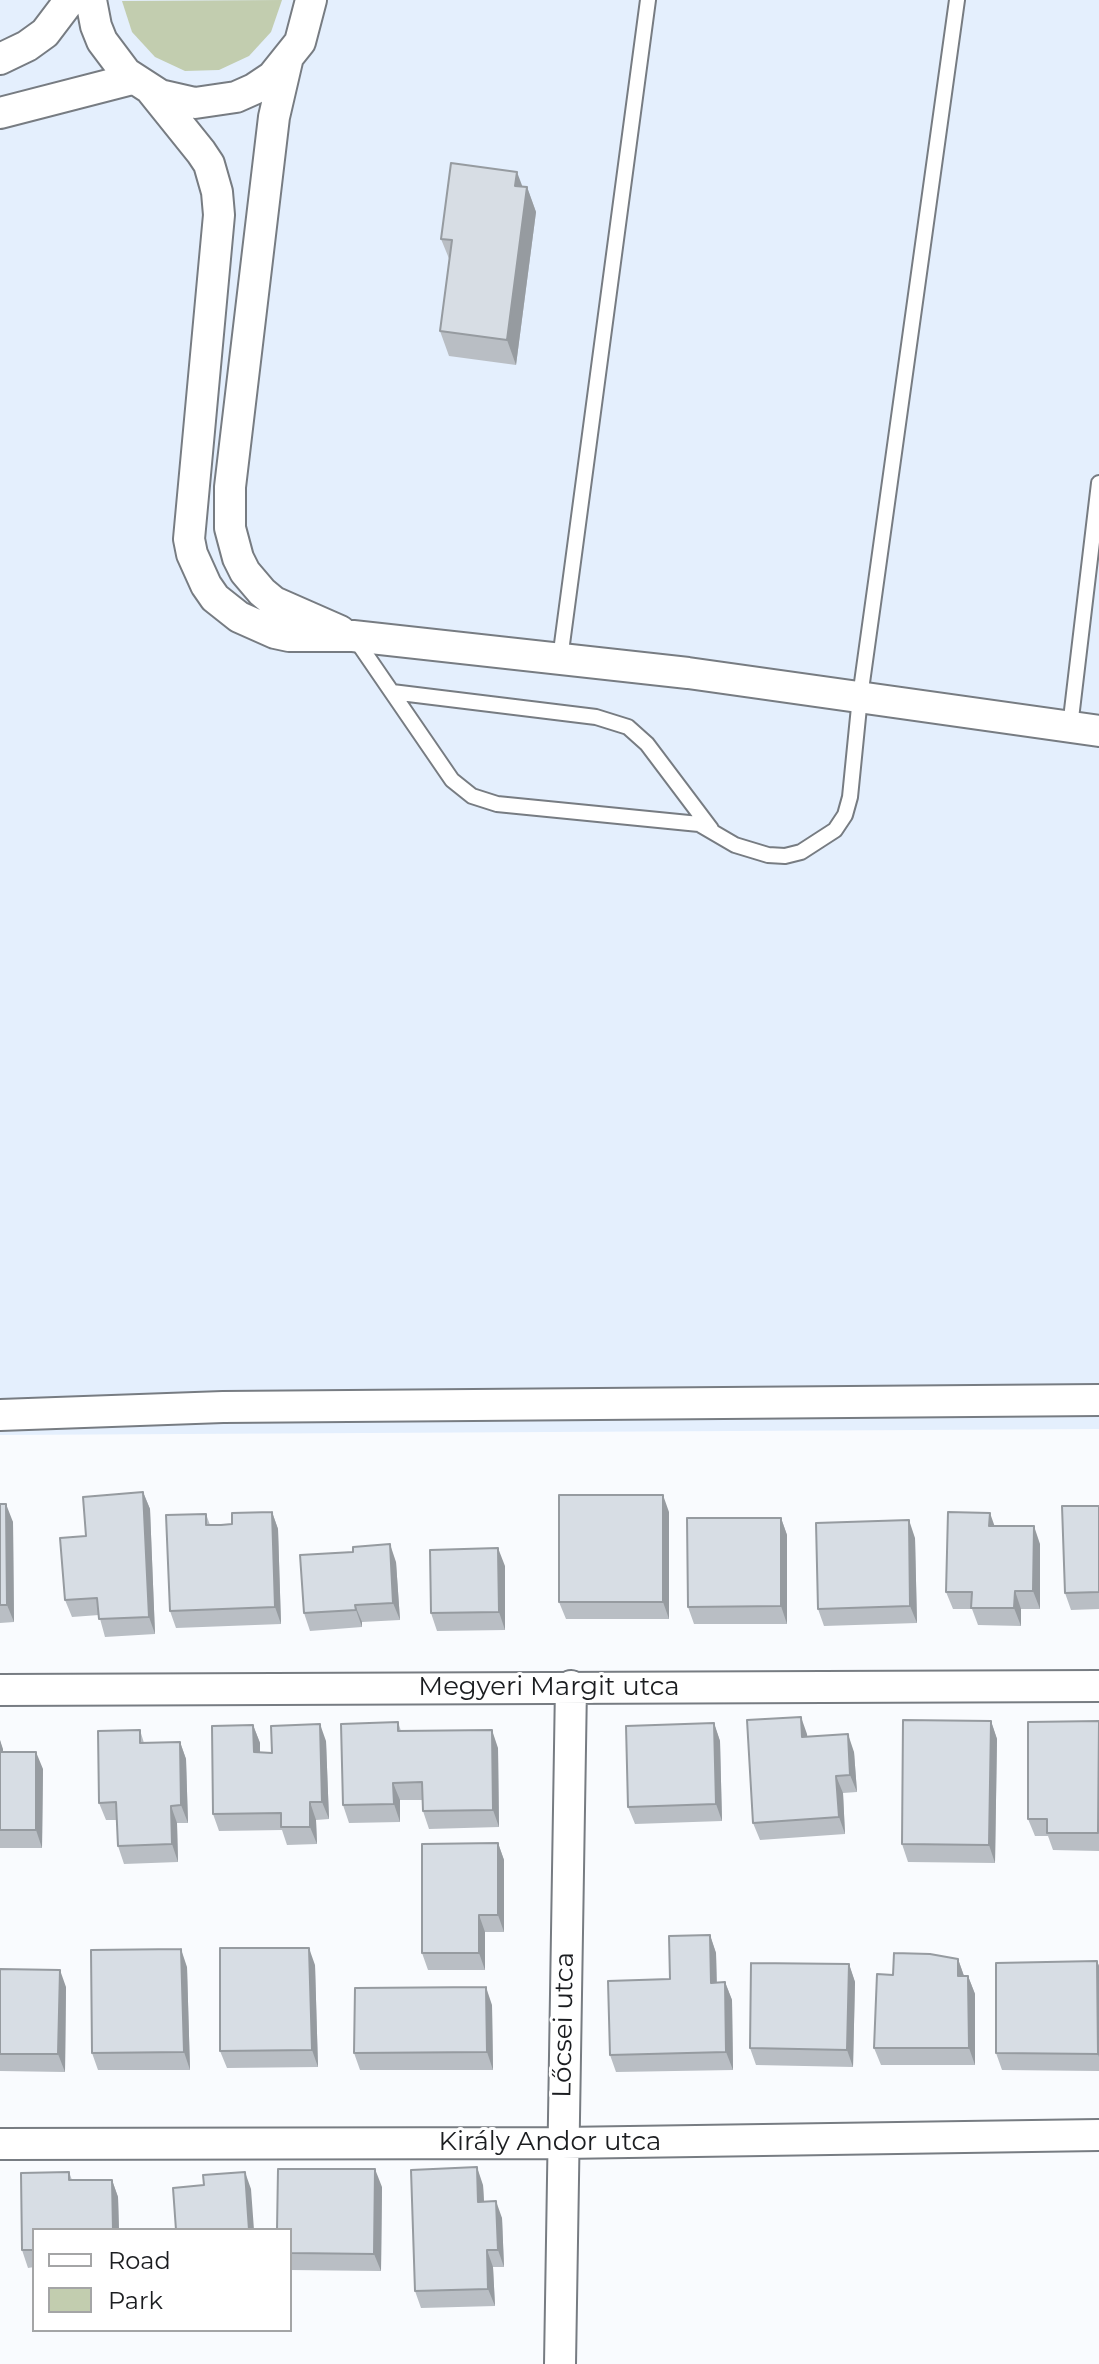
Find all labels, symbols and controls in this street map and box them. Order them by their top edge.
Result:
street label: Megyeri Margit utca [418,1671,680,1703]
street label: Lőcsei utca [547,1952,581,2098]
street label: Király Andor utca [439,2126,661,2158]
legend [32,2228,292,2332]
text: Road [108,2246,171,2275]
text: Park [108,2286,163,2315]

